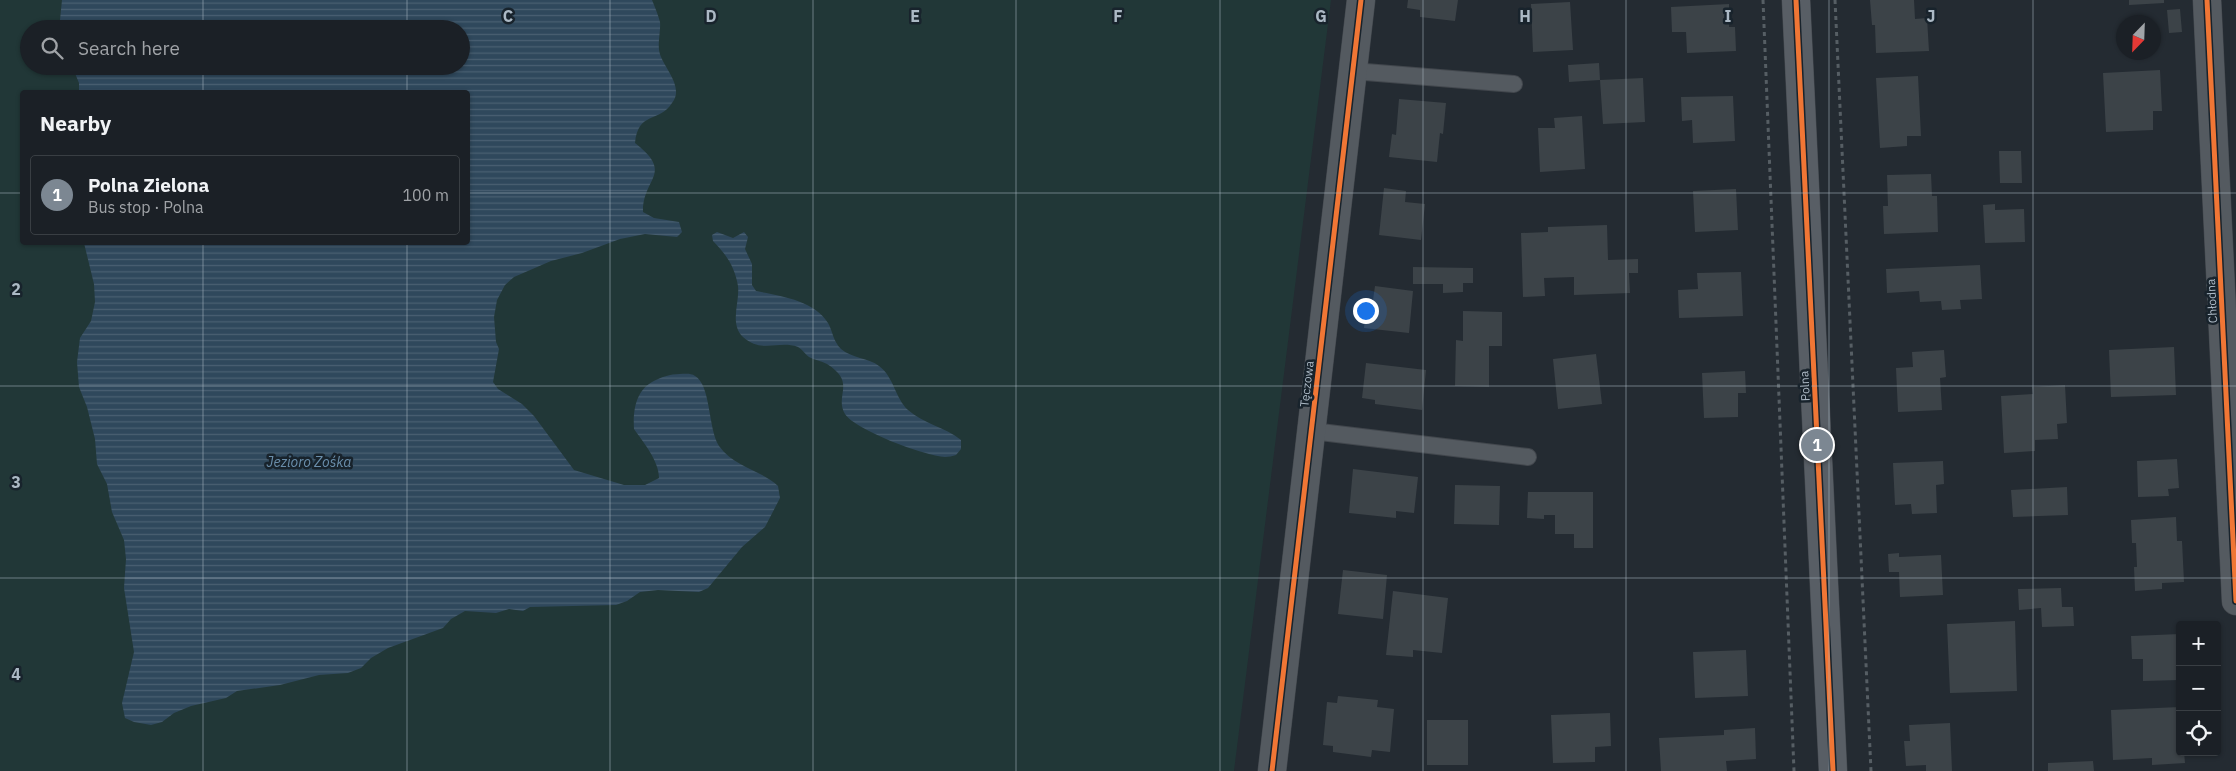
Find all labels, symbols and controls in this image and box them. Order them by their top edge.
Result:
text: C [503,6,513,26]
text: D [705,6,717,26]
text: E [910,6,920,26]
text: F [1113,6,1123,26]
text: G [1315,6,1327,26]
text: H [1519,6,1531,26]
text: I [1725,6,1732,26]
text: J [1927,6,1935,26]
north arrow [2116,15,2161,60]
search box [20,20,470,75]
icon: search [38,34,66,62]
text: Search here [78,36,180,60]
text: Nearby [40,109,111,137]
text: Polna Zielona [88,173,209,197]
text: 1 [52,185,62,205]
text: 100 m [402,185,449,205]
text: Bus stop · Polna [88,197,204,217]
street label: Chłodna [2203,278,2220,324]
text: 2 [11,279,21,299]
your location [1353,298,1379,324]
street label: Tęczowa [1296,359,1317,408]
street label: Polna [1796,370,1813,402]
pin: 1 [1801,426,1833,464]
water label: Jezioro Zośka [267,453,351,471]
text: 3 [11,472,21,492]
map controls [2176,621,2221,756]
button: + [2176,621,2221,666]
text: 4 [11,664,21,684]
button: − [2176,666,2221,711]
button: locate [2176,711,2221,756]

